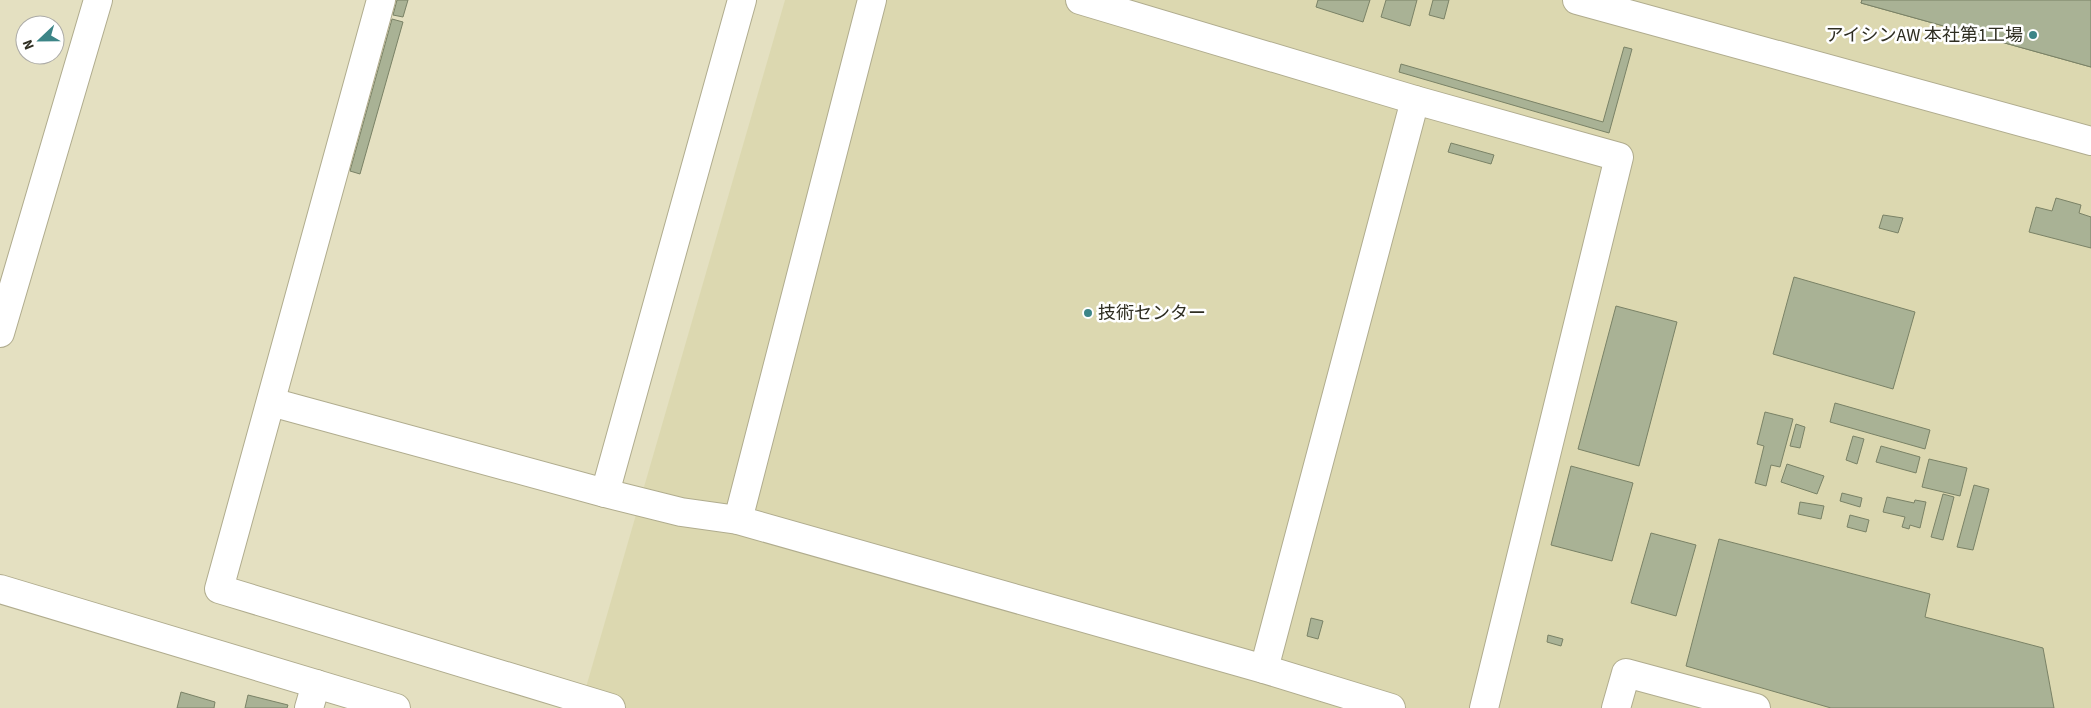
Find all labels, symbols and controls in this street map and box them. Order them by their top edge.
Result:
north arrow [15,15,65,65]
place label: アイシンAW 本社第1工場 [1825,23,2023,48]
marker: アイシンAW 本社第1工場 [2027,29,2039,41]
text: N [18,36,40,53]
place label: 技術センター [1098,301,1206,326]
marker: 技術センター [1082,307,1094,319]

